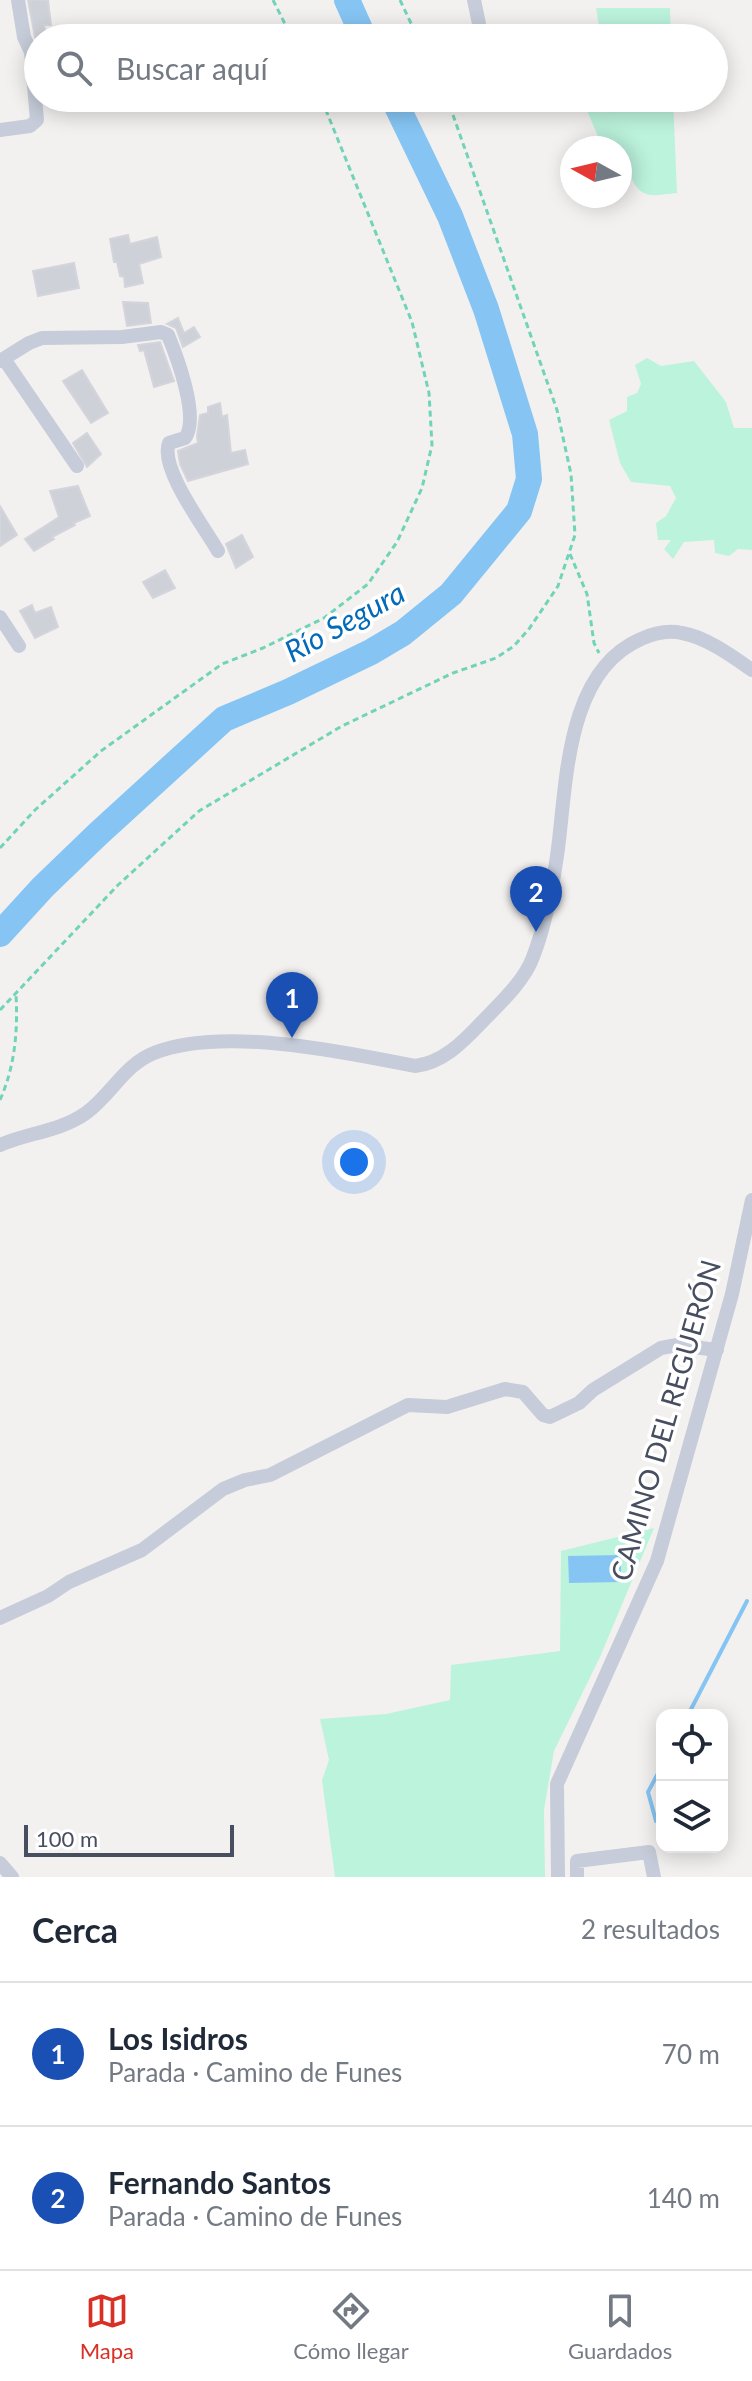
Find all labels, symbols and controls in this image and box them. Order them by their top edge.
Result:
search box [24,24,728,112]
icon: search [52,46,96,90]
text: Buscar aquí [116,50,268,86]
north arrow [560,136,632,208]
water label: Río Segura [278,573,410,669]
pin: 2 [510,866,562,932]
pin: 1 [266,972,318,1038]
your location [334,1142,374,1182]
street label: CAMINO DEL REGUERÓN [603,1256,727,1584]
map controls [656,1709,728,1853]
button: locate [656,1709,728,1781]
button: layers [656,1781,728,1853]
scale bar [24,1821,234,1857]
text: 100 m [36,1825,98,1852]
text: Cerca [32,1909,118,1950]
text: 2 resultados [581,1913,720,1945]
text: Los Isidros [108,2020,248,2056]
text: 1 [50,2038,66,2070]
text: 70 m [662,2038,720,2070]
text: Parada · Camino de Funes [108,2056,402,2088]
text: Fernando Santos [108,2164,331,2200]
text: 2 [50,2182,66,2214]
text: 140 m [647,2182,720,2214]
text: Parada · Camino de Funes [108,2200,402,2232]
tab: Mapa [80,2289,134,2364]
tab: Cómo llegar [293,2289,409,2364]
tab: Guardados [568,2289,672,2364]

